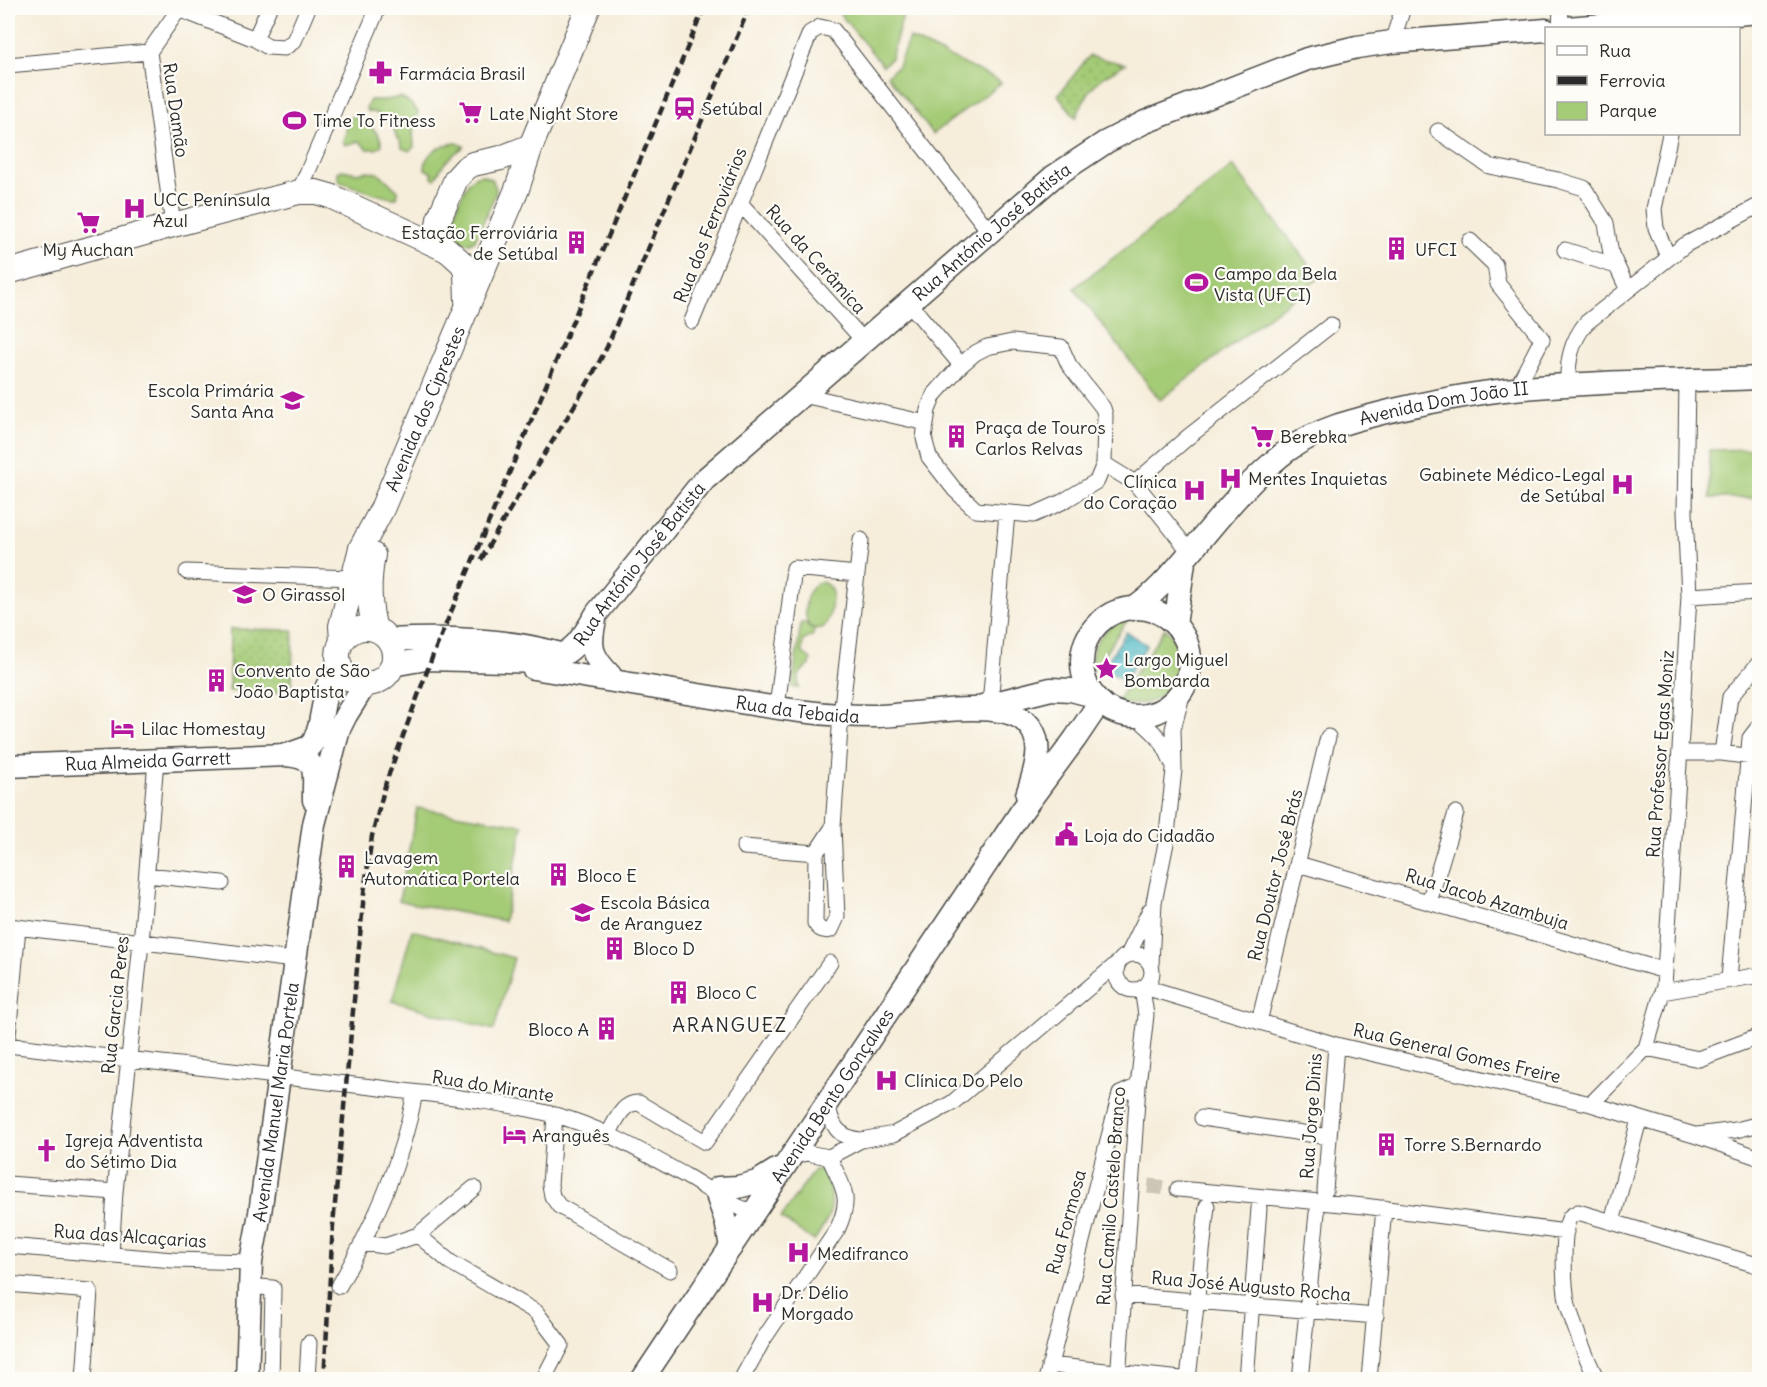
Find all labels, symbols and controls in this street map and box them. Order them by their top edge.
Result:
legend [1545,27,1740,135]
text: Rua [1599,39,1631,62]
pharmacy icon: Farmácia Brasil [368,60,394,86]
street label: Rua Damão [158,61,194,159]
place label: Farmácia Brasil [399,62,525,85]
text: Ferrovia [1599,69,1666,92]
station icon: Setúbal [671,95,697,121]
place label: Setúbal [702,97,763,120]
text: Parque [1599,99,1657,122]
supermarket icon: Late Night Store [458,100,484,126]
place label: Late Night Store [489,102,618,125]
sports icon: Time To Fitness [282,107,308,133]
place label: Time To Fitness [313,109,436,132]
street label: Rua dos Ferroviários [668,144,752,306]
street label: Rua António José Batista [907,157,1075,306]
place label: UCC Península Azul [153,188,271,232]
hospital icon: UCC Península Azul [122,196,148,222]
street label: Rua da Cerâmica [761,200,871,318]
supermarket icon: My Auchan [75,210,101,236]
place label: Estação Ferroviária de Setúbal [401,221,558,265]
building icon: Estação Ferroviária de Setúbal [563,229,589,255]
building icon: UFCI [1384,236,1410,262]
place label: My Auchan [42,238,134,261]
place label: UFCI [1415,238,1457,261]
place label: Campo da Bela Vista (UFCI) [1214,262,1337,306]
sports icon: Campo da Bela Vista (UFCI) [1183,270,1209,296]
street label: Avenida dos Ciprestes [379,322,470,495]
street label: Avenida Dom João II [1356,376,1530,430]
place label: Escola Primária Santa Ana [148,379,274,423]
school or university icon: Escola Primária Santa Ana [279,387,305,413]
place label: Praça de Touros Carlos Relvas [975,416,1106,460]
supermarket icon: Berebka [1249,423,1275,449]
building icon: Praça de Touros Carlos Relvas [944,424,970,450]
place label: Berebka [1280,425,1347,448]
place label: Gabinete Médico-Legal de Setúbal [1419,463,1605,507]
hospital icon: Mentes Inquietas [1217,465,1243,491]
place label: Mentes Inquietas [1248,467,1387,490]
place label: Clínica do Coração [1084,470,1177,514]
hospital icon: Gabinete Médico-Legal de Setúbal [1610,471,1636,497]
street label: Rua António José Batista [568,477,710,650]
hospital icon: Clínica do Coração [1182,478,1208,504]
school or university icon: O Girassol [231,581,257,607]
place label: O Girassol [262,583,345,606]
place label: Largo Miguel Bombarda [1124,648,1228,692]
street label: Rua Professor Egas Moniz [1641,649,1679,859]
place icon: Largo Miguel Bombarda [1093,656,1119,682]
place label: Convento de São João Baptista [234,659,370,703]
building icon: Convento de São João Baptista [203,667,229,693]
street label: Rua da Tebaida [734,690,860,727]
hotel icon: Lilac Homestay [110,715,136,741]
place label: Lilac Homestay [141,717,266,740]
street label: Rua Almeida Garrett [64,746,231,775]
street label: Rua Doutor José Brás [1243,787,1307,963]
public building icon: Loja do Cidadão [1053,822,1079,848]
place label: Loja do Cidadão [1084,824,1215,847]
place label: Lavagem Automática Portela [364,846,520,890]
building icon: Lavagem Automática Portela [333,854,359,880]
building icon: Bloco E [546,862,572,888]
street label: Rua Jacob Azambuja [1402,863,1572,935]
place label: Bloco E [577,864,637,887]
place label: Escola Básica de Aranguez [600,891,710,935]
school or university icon: Escola Básica de Aranguez [569,899,595,925]
street label: Rua Garcia Peres [96,935,134,1075]
building icon: Bloco D [602,935,628,961]
place label: Bloco D [633,937,695,960]
building icon: Bloco C [665,979,691,1005]
street label: Avenida Manuel Maria Portela [247,981,303,1224]
place label: Bloco C [696,981,757,1004]
street label: Avenida Bento Gonçalves [765,1004,898,1187]
district label: ARANGUEZ [672,1012,788,1037]
building icon: Bloco A [594,1016,620,1042]
place label: Bloco A [528,1018,589,1041]
street label: Rua General Gomes Freire [1351,1018,1563,1088]
street label: Rua Jorge Dinis [1295,1052,1327,1180]
street label: Rua do Mirante [430,1065,556,1107]
hospital icon: Clínica Do Pelo [873,1067,899,1093]
place label: Clínica Do Pelo [904,1069,1023,1092]
street label: Rua Camilo Castelo Branco [1092,1086,1130,1306]
hotel icon: Aranguês [501,1122,527,1148]
place label: Aranguês [532,1124,610,1147]
place label: Igreja Adventista do Sétimo Dia [65,1129,203,1173]
building icon: Torre S.Bernardo [1373,1131,1399,1157]
place label: Torre S.Bernardo [1404,1133,1542,1156]
church icon: Igreja Adventista do Sétimo Dia [34,1137,60,1163]
street label: Rua Formosa [1041,1167,1091,1277]
street label: Rua das Alcaçarias [53,1219,207,1253]
hospital icon: Medifranco [786,1240,812,1266]
place label: Medifranco [817,1242,909,1265]
street label: Rua José Augusto Rocha [1150,1266,1352,1306]
place label: Dr. Délio Morgado [781,1281,854,1325]
hospital icon: Dr. Délio Morgado [750,1289,776,1315]

